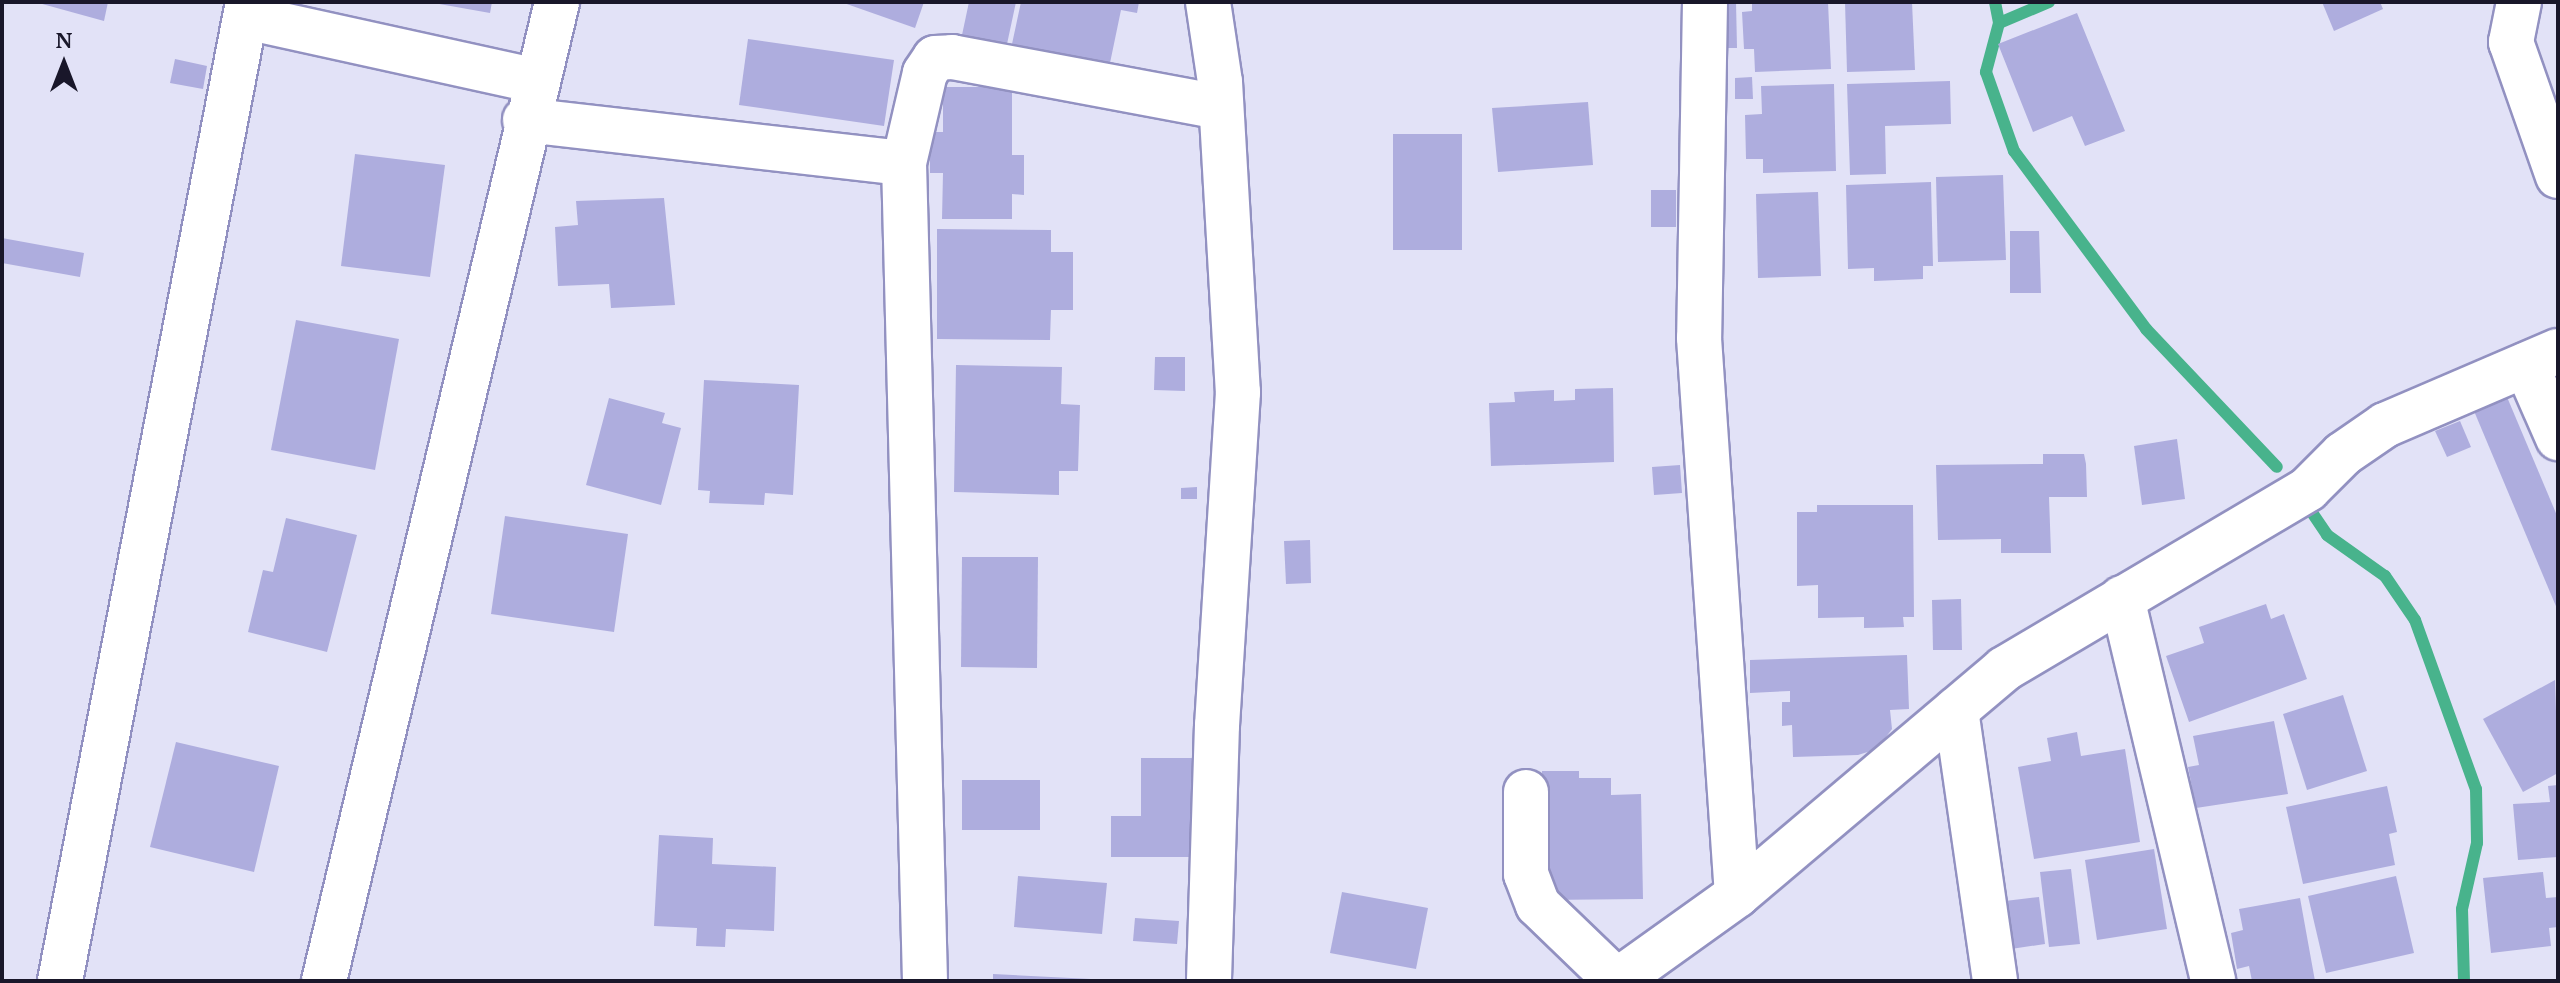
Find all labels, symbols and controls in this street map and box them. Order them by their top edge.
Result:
north arrow [24,24,104,104]
text: N [56,25,72,54]

